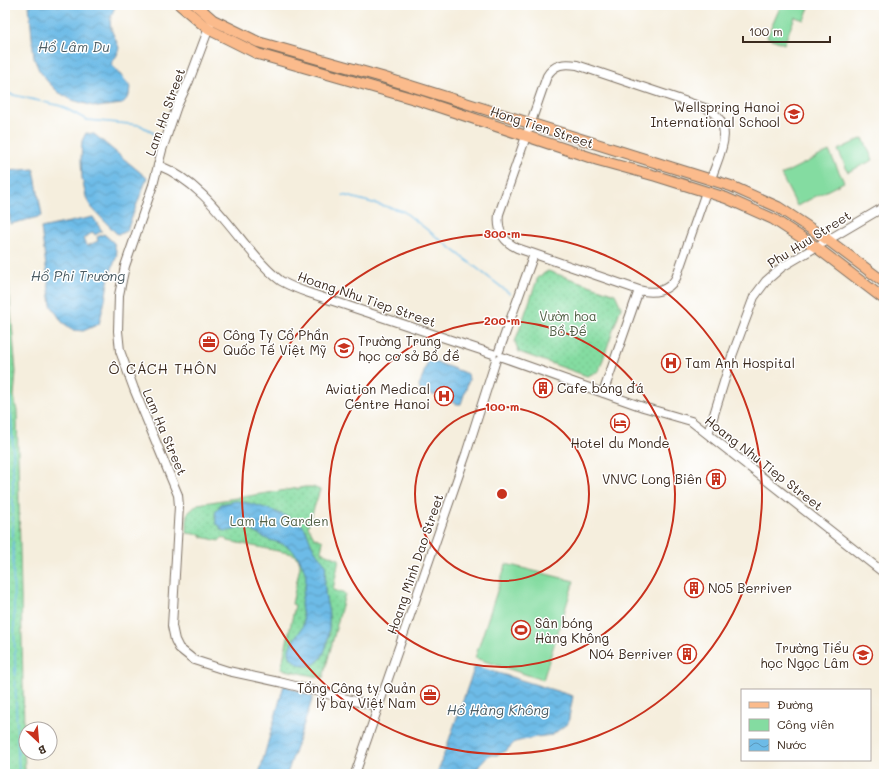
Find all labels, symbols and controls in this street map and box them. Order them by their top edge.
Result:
scale bar [743,18,830,44]
text: 100 m [749,23,783,39]
water label: Hồ Lâm Du [38,37,110,56]
street label: Lam Ha Street [141,65,188,158]
place label: Wellspring Hanoi International School [650,98,780,130]
street label: Hong Tien Street [488,102,596,151]
school or university icon: Wellspring Hanoi International School [783,103,805,125]
street label: Phu Huu Street [764,206,854,271]
text: 300 m [484,225,520,241]
water label: Hồ Phi Trường [31,266,125,285]
street label: Hoang Nhu Tiep Street [296,267,439,330]
park label: Vườn hoa Bồ Đề [539,307,597,339]
text: 200 m [484,312,520,328]
place label: Công Ty Cổ Phần Quốc Tế Việt Mỹ [223,326,329,358]
office icon: Công Ty Cổ Phần Quốc Tế Việt Mỹ [198,331,220,353]
place label: Trường Trung học cơ sở Bồ đề [358,332,460,364]
school or university icon: Trường Trung học cơ sở Bồ đề [333,337,355,359]
hospital icon: Tam Anh Hospital [660,352,682,374]
place label: Tam Anh Hospital [685,354,795,371]
district label: Ô CÁCH THÔN [108,359,218,378]
building icon: Cafe bóng đá [532,377,554,399]
place label: Cafe bóng đá [557,379,644,396]
place label: Aviation Medical Centre Hanoi [325,380,430,412]
hospital icon: Aviation Medical Centre Hanoi [433,385,455,407]
street label: Lam Ha Street [140,386,191,478]
text: 100 m [485,398,519,414]
street label: Hoang Nhu Tiep Street [702,411,827,514]
hotel icon: Hotel du Monde [609,412,631,434]
place label: Hotel du Monde [570,434,670,451]
building icon: VNVC Long Biên [705,468,727,490]
place label: VNVC Long Biên [602,470,702,487]
centre of rings [495,487,509,501]
street label: Hoang Minh Dao Street [383,491,447,636]
park label: Lam Ha Garden [230,512,328,529]
building icon: N05 Berriver [683,577,705,599]
place label: N05 Berriver [708,579,792,596]
place label: Sân bóng Hàng Không [535,614,609,646]
sports icon: Sân bóng Hàng Không [510,619,532,641]
place label: Trường Tiểu học Ngọc Lâm [760,639,849,671]
building icon: N04 Berriver [676,643,698,665]
school or university icon: Trường Tiểu học Ngọc Lâm [852,644,874,666]
place label: N04 Berriver [589,645,673,662]
place label: Tổng Công ty Quản lý bay Việt Nam [297,679,416,711]
office icon: Tổng Công ty Quản lý bay Việt Nam [419,684,441,706]
legend [741,689,871,761]
text: Đường [777,696,813,712]
water label: Hồ Hàng Không [447,700,549,719]
text: Công viên [777,716,834,732]
north arrow [18,721,58,761]
text: Nước [777,736,807,752]
text: B [36,742,49,759]

